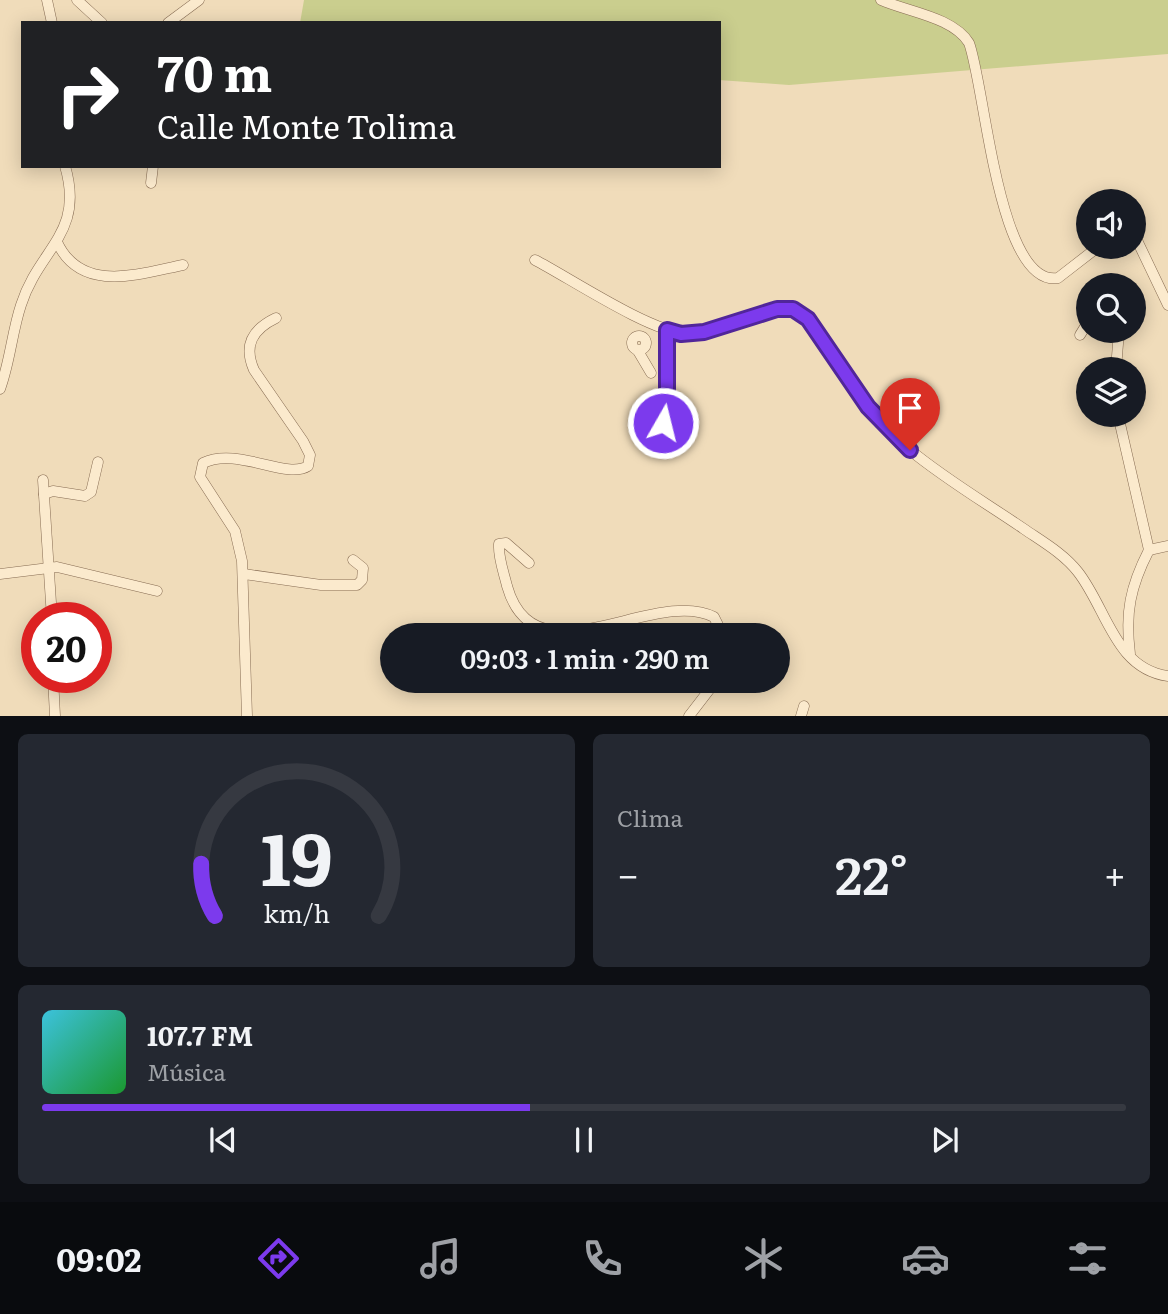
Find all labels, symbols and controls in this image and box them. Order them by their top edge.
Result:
text: 70 m [157,34,272,107]
icon: right [42,49,133,140]
text: Calle Monte Tolima [157,101,456,149]
map controls [1076,189,1146,427]
button: sound [1076,189,1146,259]
button: search [1076,273,1146,343]
button: layers [1076,357,1146,427]
pin [880,378,940,450]
position arrow [626,386,700,460]
icon: arrive [891,389,929,427]
speed limit sign: 20 [21,602,112,693]
text: 09:03 · 1 min · 290 m [461,638,710,677]
text: Clima [617,800,683,834]
text: 19 [260,801,333,909]
text: 22° [835,834,908,911]
text: − [617,844,639,901]
text: + [1104,844,1126,901]
text: km/h [263,894,330,931]
text: 107.7 FM [147,1015,253,1054]
text: Música [147,1054,226,1088]
icon: previous [204,1121,242,1159]
icon: pause [565,1121,603,1159]
icon: next [926,1121,964,1159]
text: 09:02 [56,1234,141,1282]
icon: directions [254,1234,303,1283]
icon: music [416,1234,465,1283]
icon: phone [578,1234,627,1283]
icon: climate [739,1234,788,1283]
icon: car [901,1234,950,1283]
icon: filters [1063,1234,1112,1283]

